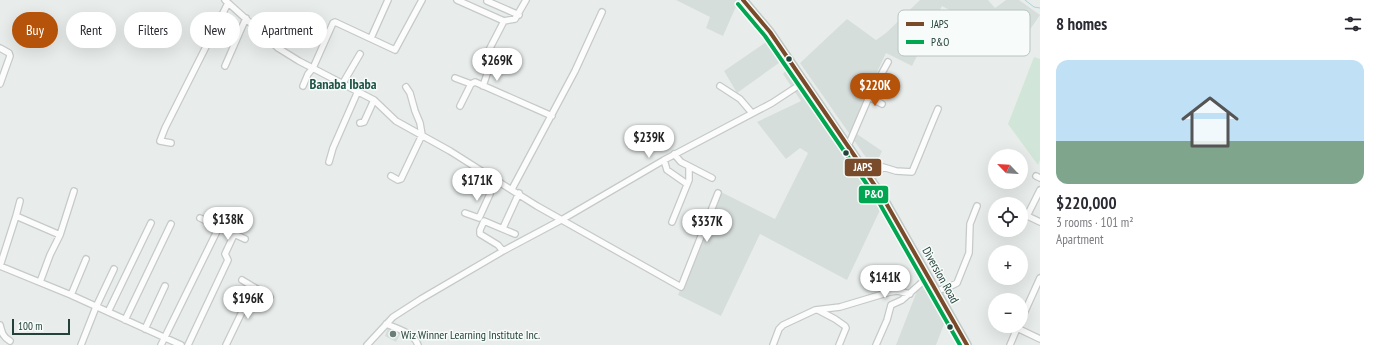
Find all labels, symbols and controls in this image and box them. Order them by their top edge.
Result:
legend [898,10,1030,56]
chip: Buy [12,12,58,48]
chip: Rent [66,12,116,48]
chip: Filters [124,12,182,48]
chip: New [190,12,240,48]
chip: Apartment [248,12,327,48]
text: 8 homes [1056,13,1107,35]
icon: filters [1342,13,1364,35]
text: JAPS [930,17,949,31]
text: P&O [931,35,949,49]
pin: $269K [469,48,525,82]
text: $269K [481,52,513,69]
unlabelled marker [784,54,794,64]
pin: $220K [847,73,903,107]
district label: Banaba Ibaba [310,75,377,93]
text: $220K [859,77,891,94]
icon: home [1174,86,1246,158]
pin: $239K [621,125,677,159]
text: $239K [633,129,665,146]
unlabelled marker [841,148,851,158]
north arrow [988,149,1028,189]
map controls [988,149,1028,333]
line badge: JAPS [844,158,882,177]
text: JAPS [853,160,873,174]
pin: $171K [449,168,505,202]
text: $171K [461,172,493,189]
line badge: P&O [858,185,889,204]
text: P&O [865,187,883,201]
text: $220,000 [1056,192,1117,214]
button: locate [988,197,1028,237]
pin: $138K [200,207,256,241]
pin: $337K [679,209,735,243]
text: $138K [212,211,244,228]
text: $337K [691,213,723,230]
text: 3 rooms · 101 m² [1056,214,1134,231]
text: Apartment [1056,231,1104,248]
street label: Diversion Road [919,244,963,306]
button: + [988,245,1028,285]
pin: $141K [857,265,913,299]
text: $141K [869,269,901,286]
pin: $196K [220,286,276,320]
text: $196K [232,290,264,307]
button: − [988,293,1028,333]
scale bar [12,317,70,336]
text: 100 m [18,319,42,333]
unlabelled marker [945,322,955,332]
place label: Wiz Winner Learning Institute Inc. [401,327,540,342]
marker: Wiz Winner Learning Institute Inc. [388,329,398,339]

